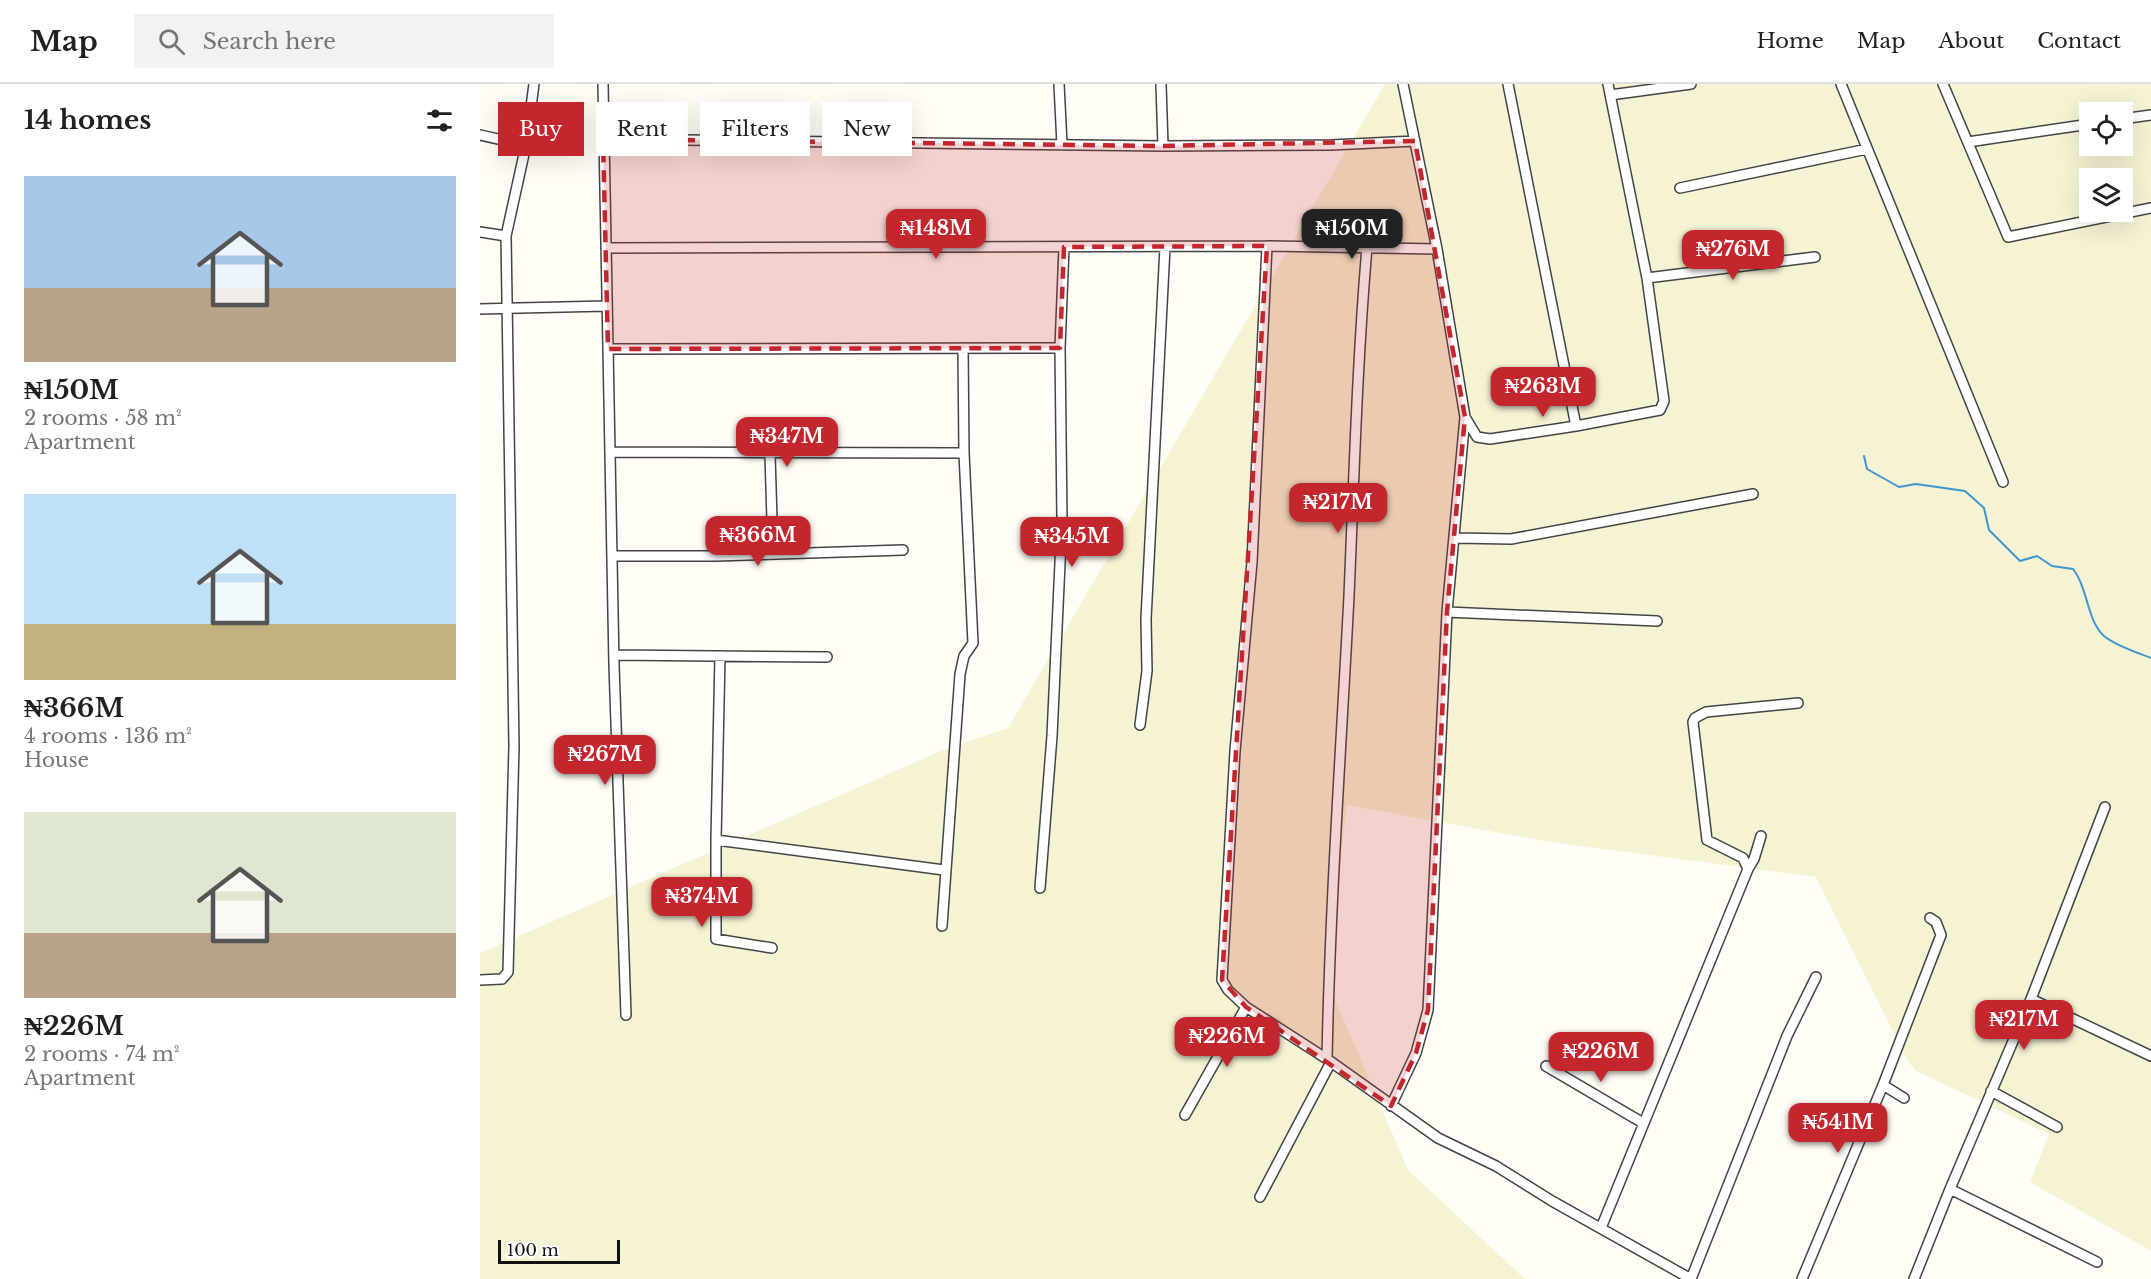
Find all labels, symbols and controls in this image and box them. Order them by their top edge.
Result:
search box [134,14,554,68]
text: Map [30,24,98,59]
icon: search [155,25,188,58]
text: Search here [203,28,336,55]
text: Home [1757,28,1824,54]
text: Map [1857,28,1905,54]
text: About [1938,28,2004,54]
text: Contact [2037,28,2121,54]
chip: Buy [498,102,584,156]
chip: Rent [596,102,688,156]
chip: Filters [700,102,810,156]
chip: New [822,102,912,156]
map controls [2079,102,2133,222]
button: locate [2079,102,2133,156]
text: 14 homes [24,104,151,136]
icon: filters [423,104,456,137]
button: layers [2079,168,2133,222]
pin: ₦148M [894,209,978,260]
pin: ₦150M [1310,209,1394,260]
icon: home [186,215,294,323]
text: ₦148M [900,216,972,240]
text: ₦150M [1316,216,1388,240]
pin: ₦276M [1691,230,1775,281]
text: ₦276M [1696,237,1770,261]
pin: ₦263M [1501,367,1585,418]
text: ₦150M [24,374,119,406]
text: ₦263M [1505,374,1581,398]
text: 2 rooms · 58 m² [24,406,182,430]
pin: ₦347M [745,417,829,468]
text: ₦347M [750,424,824,448]
text: Apartment [24,430,135,454]
pin: ₦217M [1296,483,1380,534]
text: ₦217M [1303,490,1373,514]
pin: ₦366M [716,516,800,567]
pin: ₦345M [1030,517,1114,568]
text: ₦366M [719,523,797,547]
text: ₦345M [1034,524,1110,548]
icon: home [186,533,294,641]
text: ₦366M [24,692,124,724]
text: 4 rooms · 136 m² [24,724,192,748]
pin: ₦267M [563,735,647,786]
text: ₦267M [568,742,642,766]
text: House [24,748,89,772]
icon: home [186,851,294,959]
pin: ₦374M [660,877,744,928]
text: ₦374M [665,884,739,908]
pin: ₦217M [1982,1000,2066,1051]
text: ₦217M [1989,1007,2059,1031]
text: ₦226M [24,1010,124,1042]
pin: ₦226M [1185,1017,1269,1068]
text: ₦226M [1189,1024,1265,1048]
pin: ₦226M [1559,1032,1643,1083]
text: ₦226M [1563,1039,1639,1063]
text: 2 rooms · 74 m² [24,1042,180,1066]
text: Apartment [24,1066,135,1090]
pin: ₦541M [1796,1103,1880,1154]
text: ₦541M [1802,1110,1874,1134]
scale bar [498,1237,620,1264]
text: 100 m [507,1240,559,1260]

